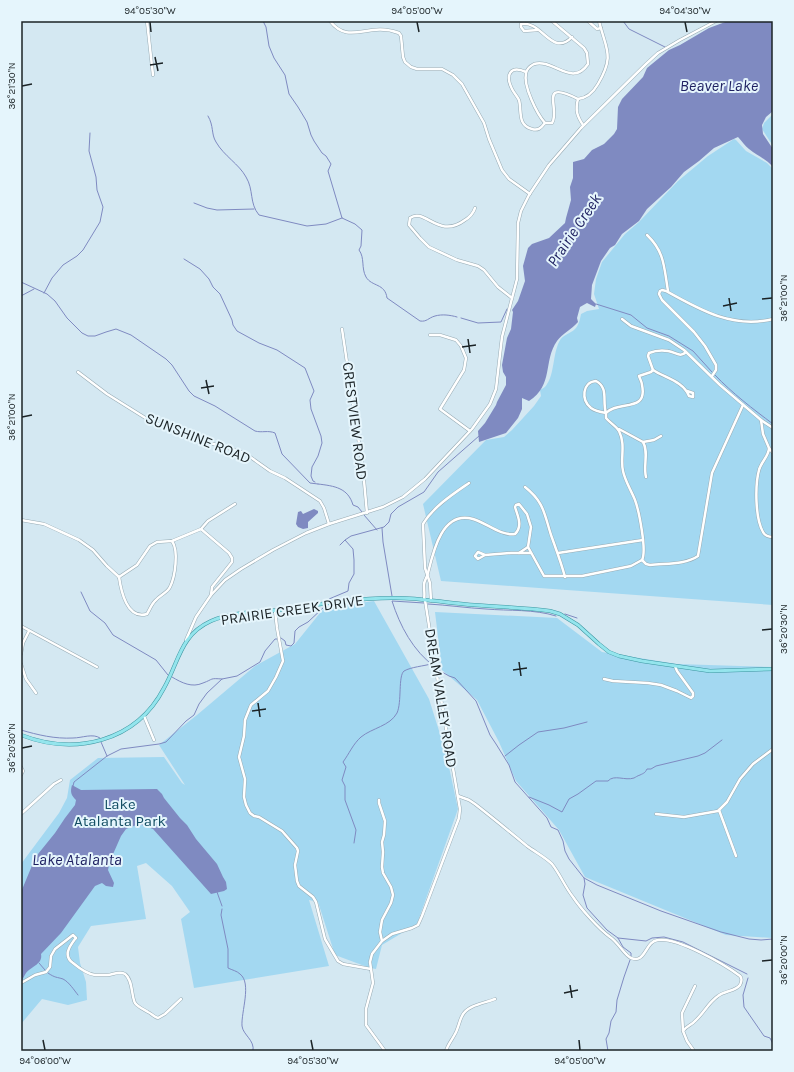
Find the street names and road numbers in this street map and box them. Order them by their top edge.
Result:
street label: CRESTVIEW ROAD [339,361,371,481]
street label: SUNSHINE ROAD [143,409,253,467]
street label: PRAIRIE CREEK DRIVE [220,591,364,629]
street label: DREAM VALLEY ROAD [421,627,461,769]

